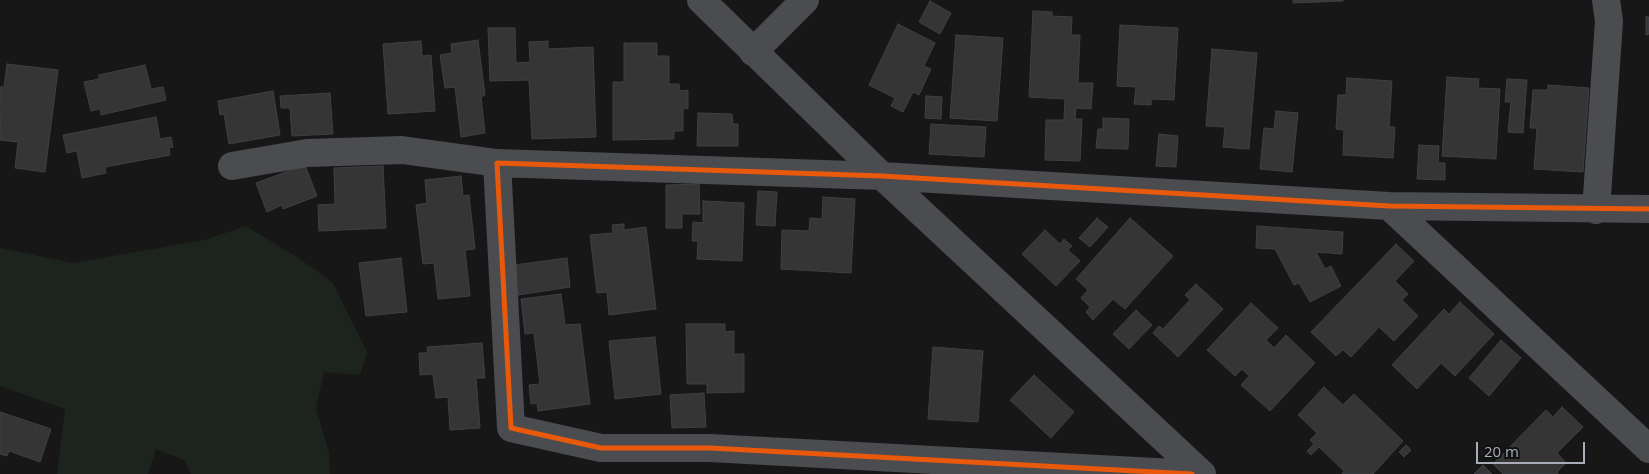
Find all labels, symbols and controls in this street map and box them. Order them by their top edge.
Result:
scale bar [1479,432,1588,464]
text: 20 m [1484,441,1519,461]

